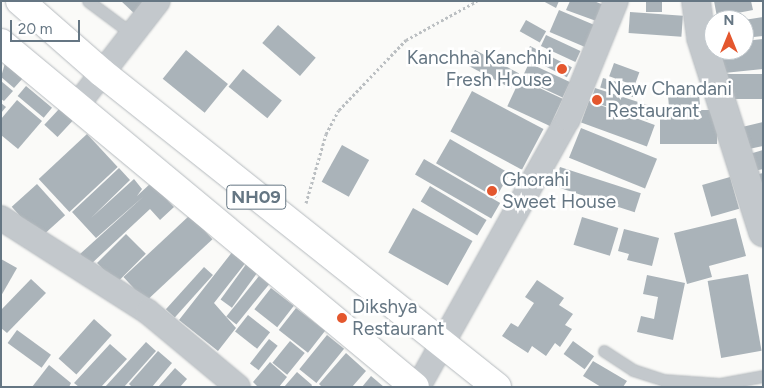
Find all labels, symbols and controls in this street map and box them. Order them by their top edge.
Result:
scale bar [12,10,82,42]
north arrow [704,10,754,60]
text: N [724,12,734,29]
text: 20 m [18,20,52,38]
place label: Kanchha Kanchhi Fresh House [407,47,552,91]
marker: Kanchha Kanchhi Fresh House [556,63,568,75]
place label: New Chandani Restaurant [607,78,732,122]
marker: New Chandani Restaurant [591,94,603,106]
place label: Ghorahi Sweet House [502,169,616,213]
road number: NH09 [226,182,286,212]
marker: Ghorahi Sweet House [486,185,498,197]
place label: Dikshya Restaurant [352,296,444,340]
marker: Dikshya Restaurant [336,312,348,324]

